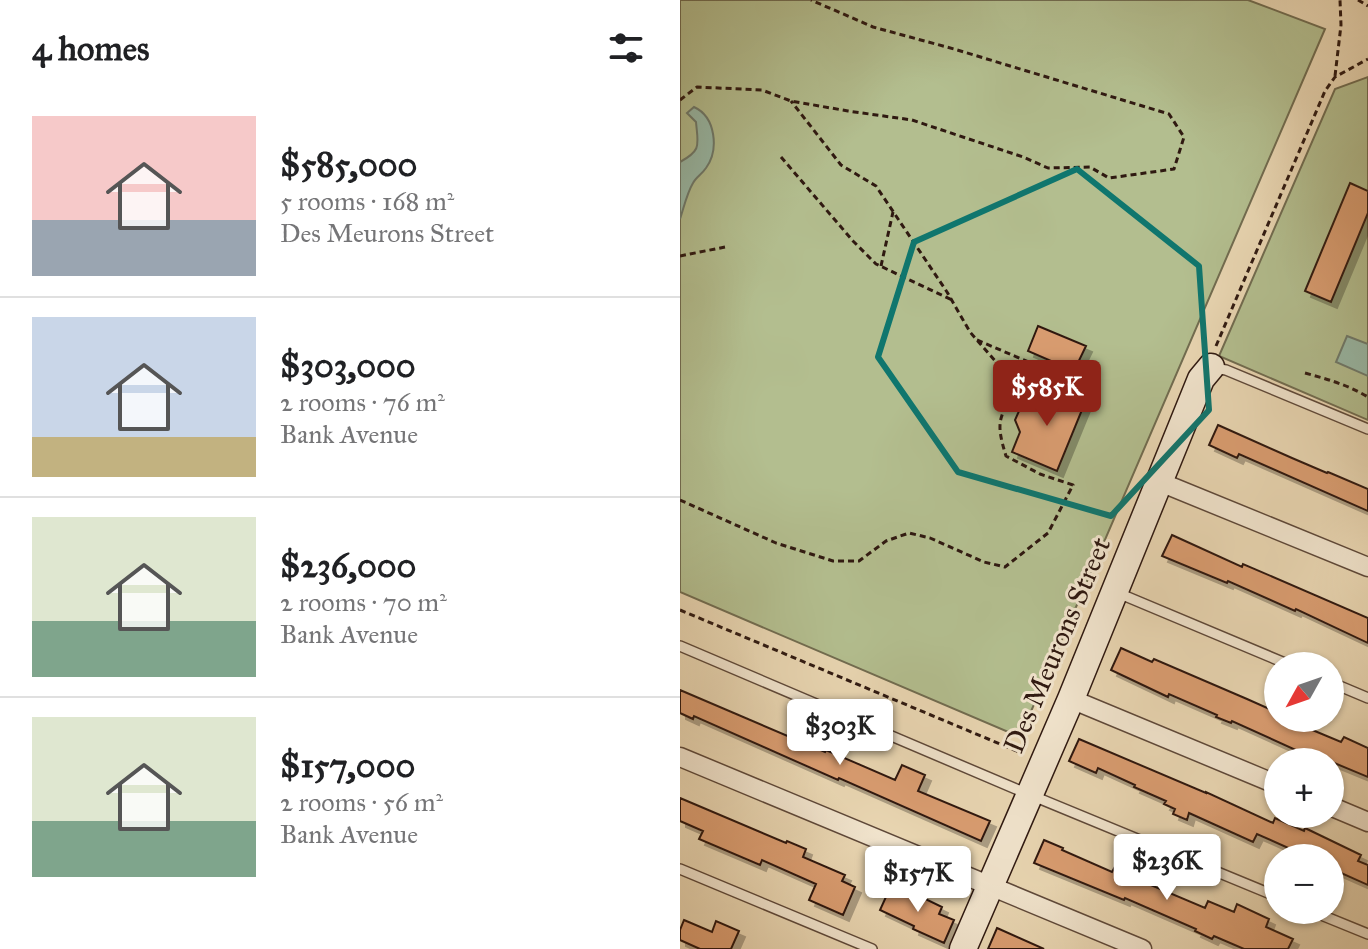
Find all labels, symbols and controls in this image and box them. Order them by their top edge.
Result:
icon: filters [604,26,648,70]
text: 4 homes [32,28,149,69]
text: $585,000 [280,144,417,185]
icon: home [96,148,192,244]
text: 5 rooms · 168 m² [280,185,454,217]
text: Des Meurons Street [280,217,494,249]
text: $303,000 [280,345,416,386]
icon: home [96,349,192,445]
pin: $585K [991,360,1103,428]
text: $585K [1011,370,1083,402]
text: 2 rooms · 76 m² [280,386,445,418]
text: Bank Avenue [280,418,418,450]
street label: Des Meurons Street [996,532,1118,758]
text: $236,000 [280,545,416,586]
icon: home [96,549,192,645]
text: 2 rooms · 70 m² [280,586,447,618]
text: Bank Avenue [280,618,418,650]
north arrow [1264,652,1344,732]
map controls [1264,652,1344,924]
pin: $303K [784,699,896,767]
text: $303K [805,709,875,741]
text: $157,000 [280,745,415,786]
button: + [1264,748,1344,828]
icon: home [96,749,192,845]
text: 2 rooms · 56 m² [280,786,443,818]
text: Bank Avenue [280,818,418,850]
pin: $236K [1111,834,1223,902]
text: $236K [1132,844,1202,876]
button: − [1264,844,1344,924]
pin: $157K [862,846,974,914]
text: $157K [883,856,953,888]

